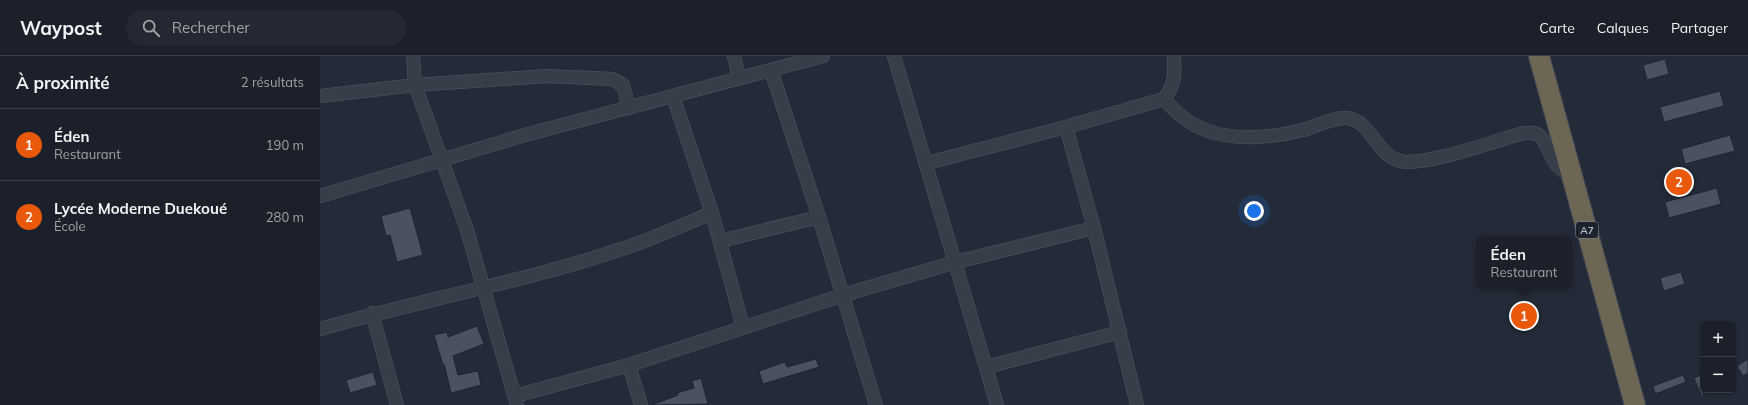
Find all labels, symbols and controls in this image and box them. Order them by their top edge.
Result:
search box [126,10,406,46]
text: Waypost [20,16,102,40]
icon: search [140,17,162,39]
text: Rechercher [172,18,250,37]
text: Carte [1539,19,1575,37]
text: Calques [1597,19,1649,37]
text: Partager [1671,19,1728,37]
text: À proximité [16,72,110,93]
text: 2 résultats [241,74,304,90]
text: Éden [54,127,89,146]
text: 1 [25,137,33,153]
text: 190 m [266,137,304,153]
text: Restaurant [54,146,121,162]
pin: 2 [1666,167,1692,197]
text: Lycée Moderne Duekoué [54,199,227,218]
your location [1244,201,1264,221]
text: 2 [25,209,33,225]
text: 280 m [266,209,304,225]
text: École [54,218,86,234]
road number: A7 [1576,222,1598,238]
popup [1476,236,1572,288]
text: Éden [1491,245,1526,264]
text: Restaurant [1491,264,1557,280]
pin: 1 [1511,301,1537,331]
map controls [1700,321,1736,393]
button: + [1700,321,1736,357]
button: − [1700,357,1736,393]

